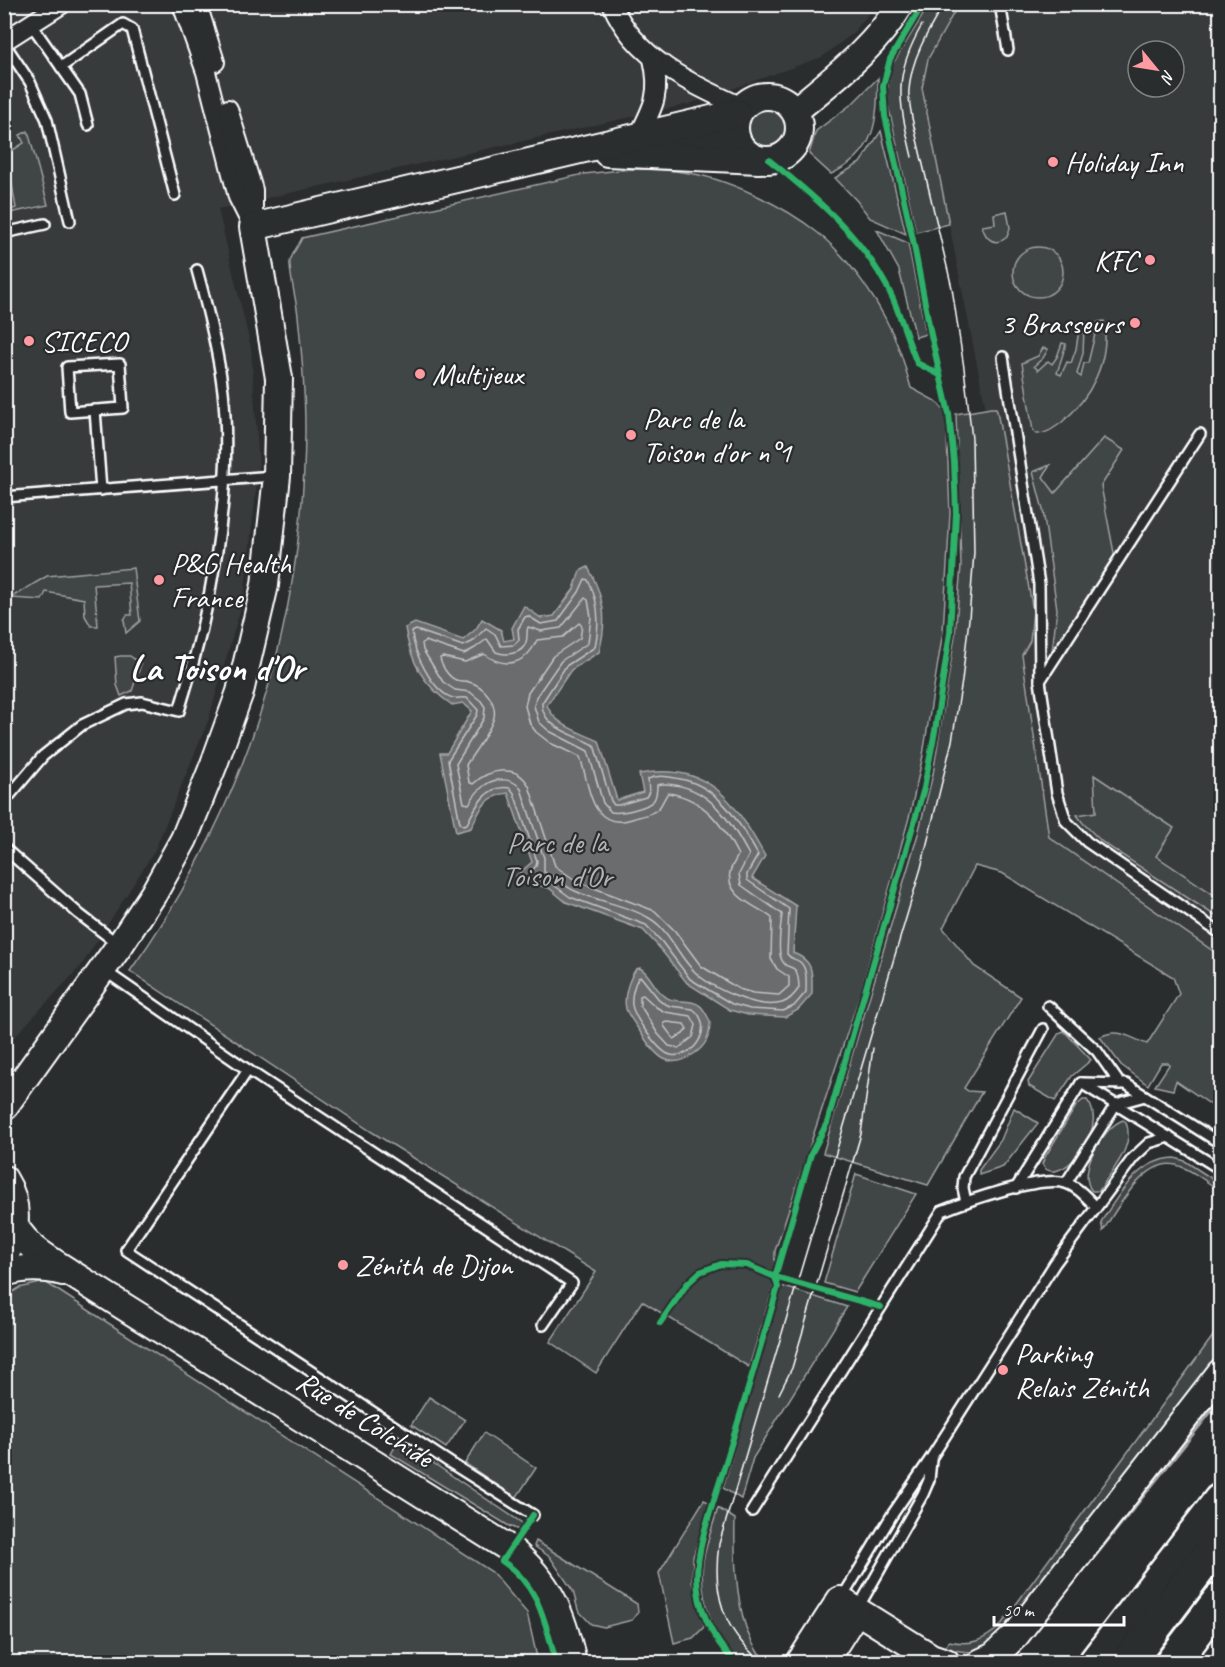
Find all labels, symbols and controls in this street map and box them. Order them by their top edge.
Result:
north arrow [1126,39,1186,99]
text: N [1155,67,1179,88]
place label: Holiday Inn [1065,143,1184,181]
marker: Holiday Inn [1046,155,1060,169]
place label: KFC [1094,241,1142,279]
marker: KFC [1143,253,1157,267]
place label: 3 Brasseurs [1001,304,1126,342]
marker: 3 Brasseurs [1128,316,1142,330]
place label: SICECO [41,322,130,360]
marker: SICECO [22,334,36,348]
place label: Multijeux [432,355,526,393]
marker: Multijeux [413,367,427,381]
place label: Parc de la Toison d'or n°1 [643,399,793,471]
marker: Parc de la Toison d'or n°1 [624,428,638,442]
place label: P&G Health France [171,544,291,616]
marker: P&G Health France [152,573,166,587]
district label: La Toison d'Or [130,645,308,691]
park label: Parc de la Toison d'Or [502,823,615,895]
place label: Zénith de Dijon [355,1246,514,1284]
marker: Zénith de Dijon [336,1258,350,1272]
place label: Parking Relais Zénith [1015,1334,1150,1406]
street label: Rue de Colchide [290,1362,442,1477]
marker: Parking Relais Zénith [996,1363,1010,1377]
scale bar [994,1589,1124,1627]
text: 50 m [1003,1599,1036,1621]

